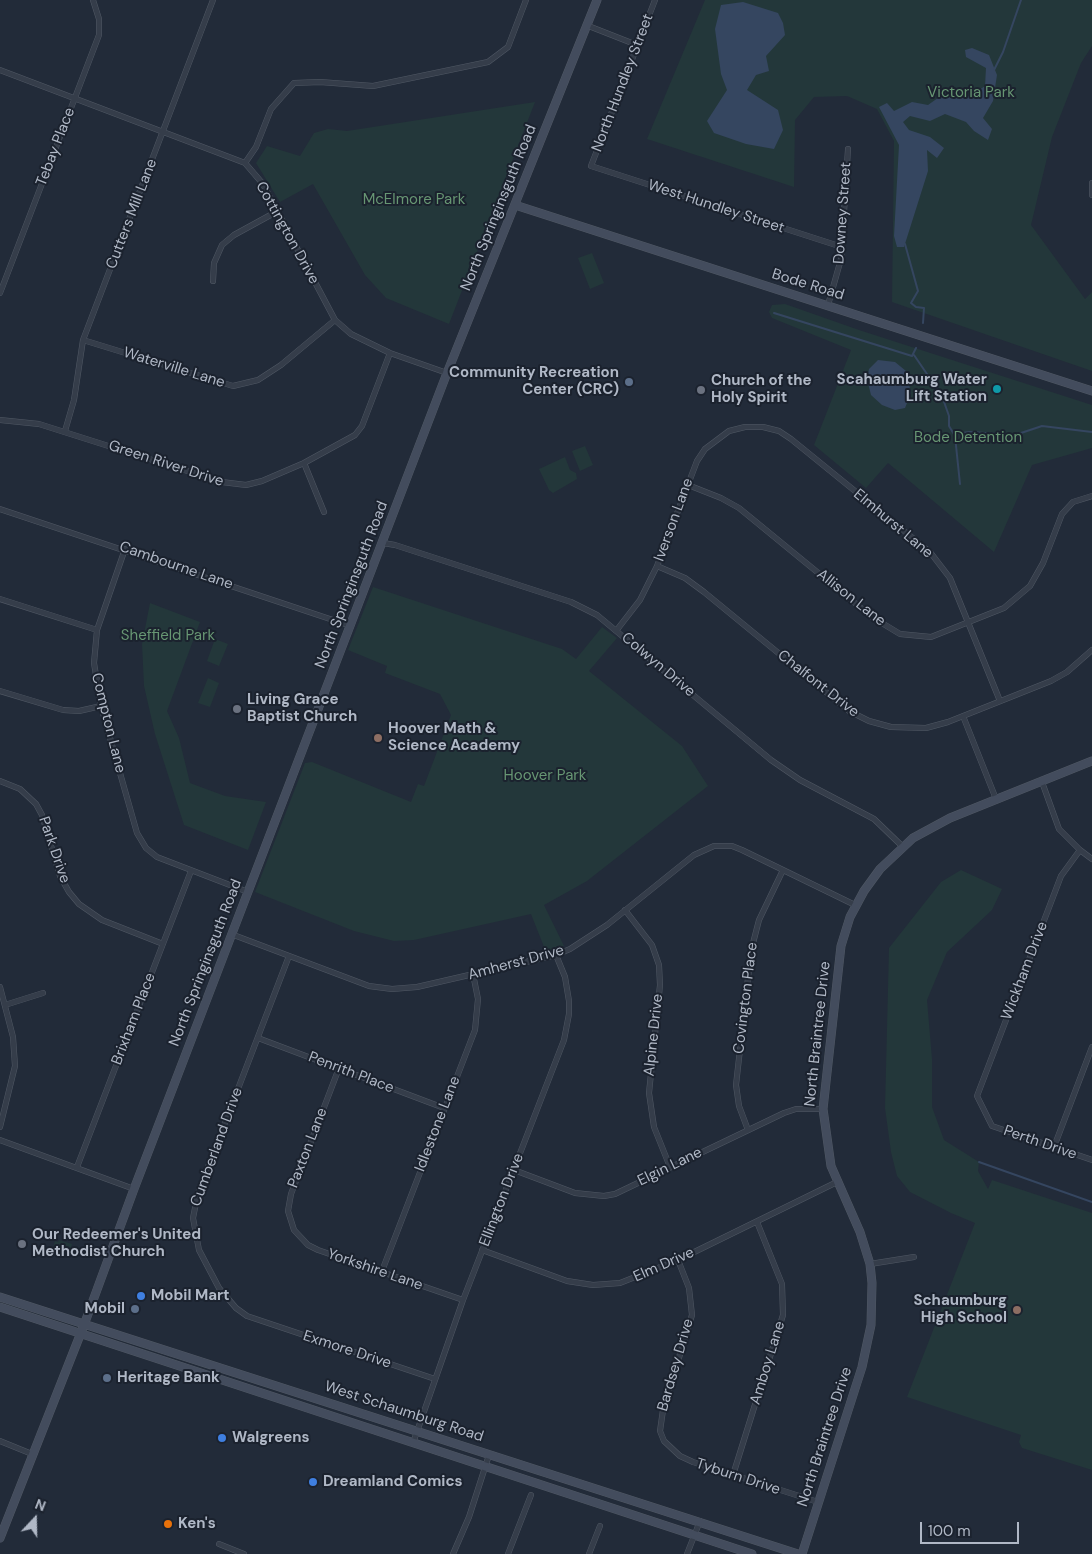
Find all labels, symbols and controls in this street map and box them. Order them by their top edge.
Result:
street label: North Hundley Street [588,11,658,155]
park label: Victoria Park [927,84,1015,102]
street label: Tebay Place [33,105,79,189]
street label: North Springinsguth Road [457,122,541,294]
street label: Cutters Mill Lane [103,156,161,272]
street label: Downey Street [830,161,856,265]
street label: West Hundley Street [645,176,787,238]
street label: Cottington Drive [251,179,323,287]
park label: McElmore Park [363,191,465,209]
street label: Bode Road [770,265,846,305]
street label: Waterville Lane [121,344,227,392]
place label: Community Recreation Center (CRC) [449,364,619,399]
place label: Scahaumburg Water Lift Station [837,371,987,406]
place label: Church of the Holy Spirit [711,372,812,407]
marker: Community Recreation Center (CRC) [623,376,635,388]
marker: Scahaumburg Water Lift Station [991,383,1003,395]
marker: Church of the Holy Spirit [695,384,707,396]
park label: Bode Detention [914,429,1022,447]
street label: Green River Drive [106,437,226,491]
street label: Iverson Lane [651,476,697,564]
street label: Elmhurst Lane [850,486,936,562]
street label: North Springinsguth Road [312,499,392,671]
street label: Cambourne Lane [117,538,235,594]
street label: Allison Lane [813,566,889,630]
park label: Sheffield Park [121,627,215,645]
street label: Colwyn Drive [617,629,699,701]
street label: Chalfont Drive [774,647,862,721]
street label: Compton Lane [87,671,129,775]
place label: Living Grace Baptist Church [247,691,357,726]
marker: Living Grace Baptist Church [231,703,243,715]
place label: Hoover Math & Science Academy [388,720,520,755]
marker: Hoover Math & Science Academy [372,732,384,744]
park label: Hoover Park [504,767,586,785]
street label: Park Drive [34,814,74,886]
street label: North Springinsguth Road [166,877,246,1049]
street label: Wickham Drive [998,919,1052,1023]
street label: Covington Place [730,941,762,1055]
street label: Amherst Drive [466,942,566,984]
street label: North Braintree Drive [801,960,835,1108]
street label: Brixham Place [108,970,160,1068]
street label: Alpine Drive [641,993,667,1077]
street label: Penrith Place [306,1048,396,1098]
street label: Idlestone Lane [412,1074,464,1174]
street label: Cumberland Drive [187,1085,247,1209]
street label: Paxton Lane [284,1105,332,1191]
street label: Perth Drive [1001,1122,1079,1164]
street label: Elgin Lane [635,1144,705,1190]
street label: Ellington Drive [476,1151,528,1249]
place label: Our Redeemer's United Methodist Church [32,1226,201,1261]
marker: Our Redeemer's United Methodist Church [16,1238,28,1250]
street label: Elm Drive [631,1244,697,1286]
street label: Yorkshire Lane [325,1245,425,1295]
place label: Mobil Mart [151,1287,230,1305]
marker: Mobil Mart [135,1290,147,1302]
place label: Schaumburg High School [913,1292,1007,1327]
place label: Mobil [85,1300,125,1318]
marker: Mobil [129,1303,141,1315]
marker: Schaumburg High School [1011,1304,1023,1316]
street label: Bardsey Drive [654,1317,698,1413]
street label: Amboy Lane [747,1319,789,1407]
street label: Exmore Drive [301,1327,393,1373]
street label: North Braintree Drive [794,1365,856,1509]
place label: Heritage Bank [117,1369,220,1387]
marker: Heritage Bank [101,1372,113,1384]
street label: West Schaumburg Road [322,1378,486,1446]
place label: Walgreens [232,1429,309,1447]
marker: Walgreens [216,1432,228,1444]
street label: Tyburn Drive [694,1455,782,1499]
place label: Dreamland Comics [323,1473,462,1491]
marker: Dreamland Comics [307,1476,319,1488]
north arrow [10,1494,60,1544]
text: N [32,1495,48,1515]
scale bar [922,1512,1021,1544]
place label: Ken's [178,1515,216,1533]
marker: Ken's [162,1518,174,1530]
text: 100 m [928,1521,971,1541]

